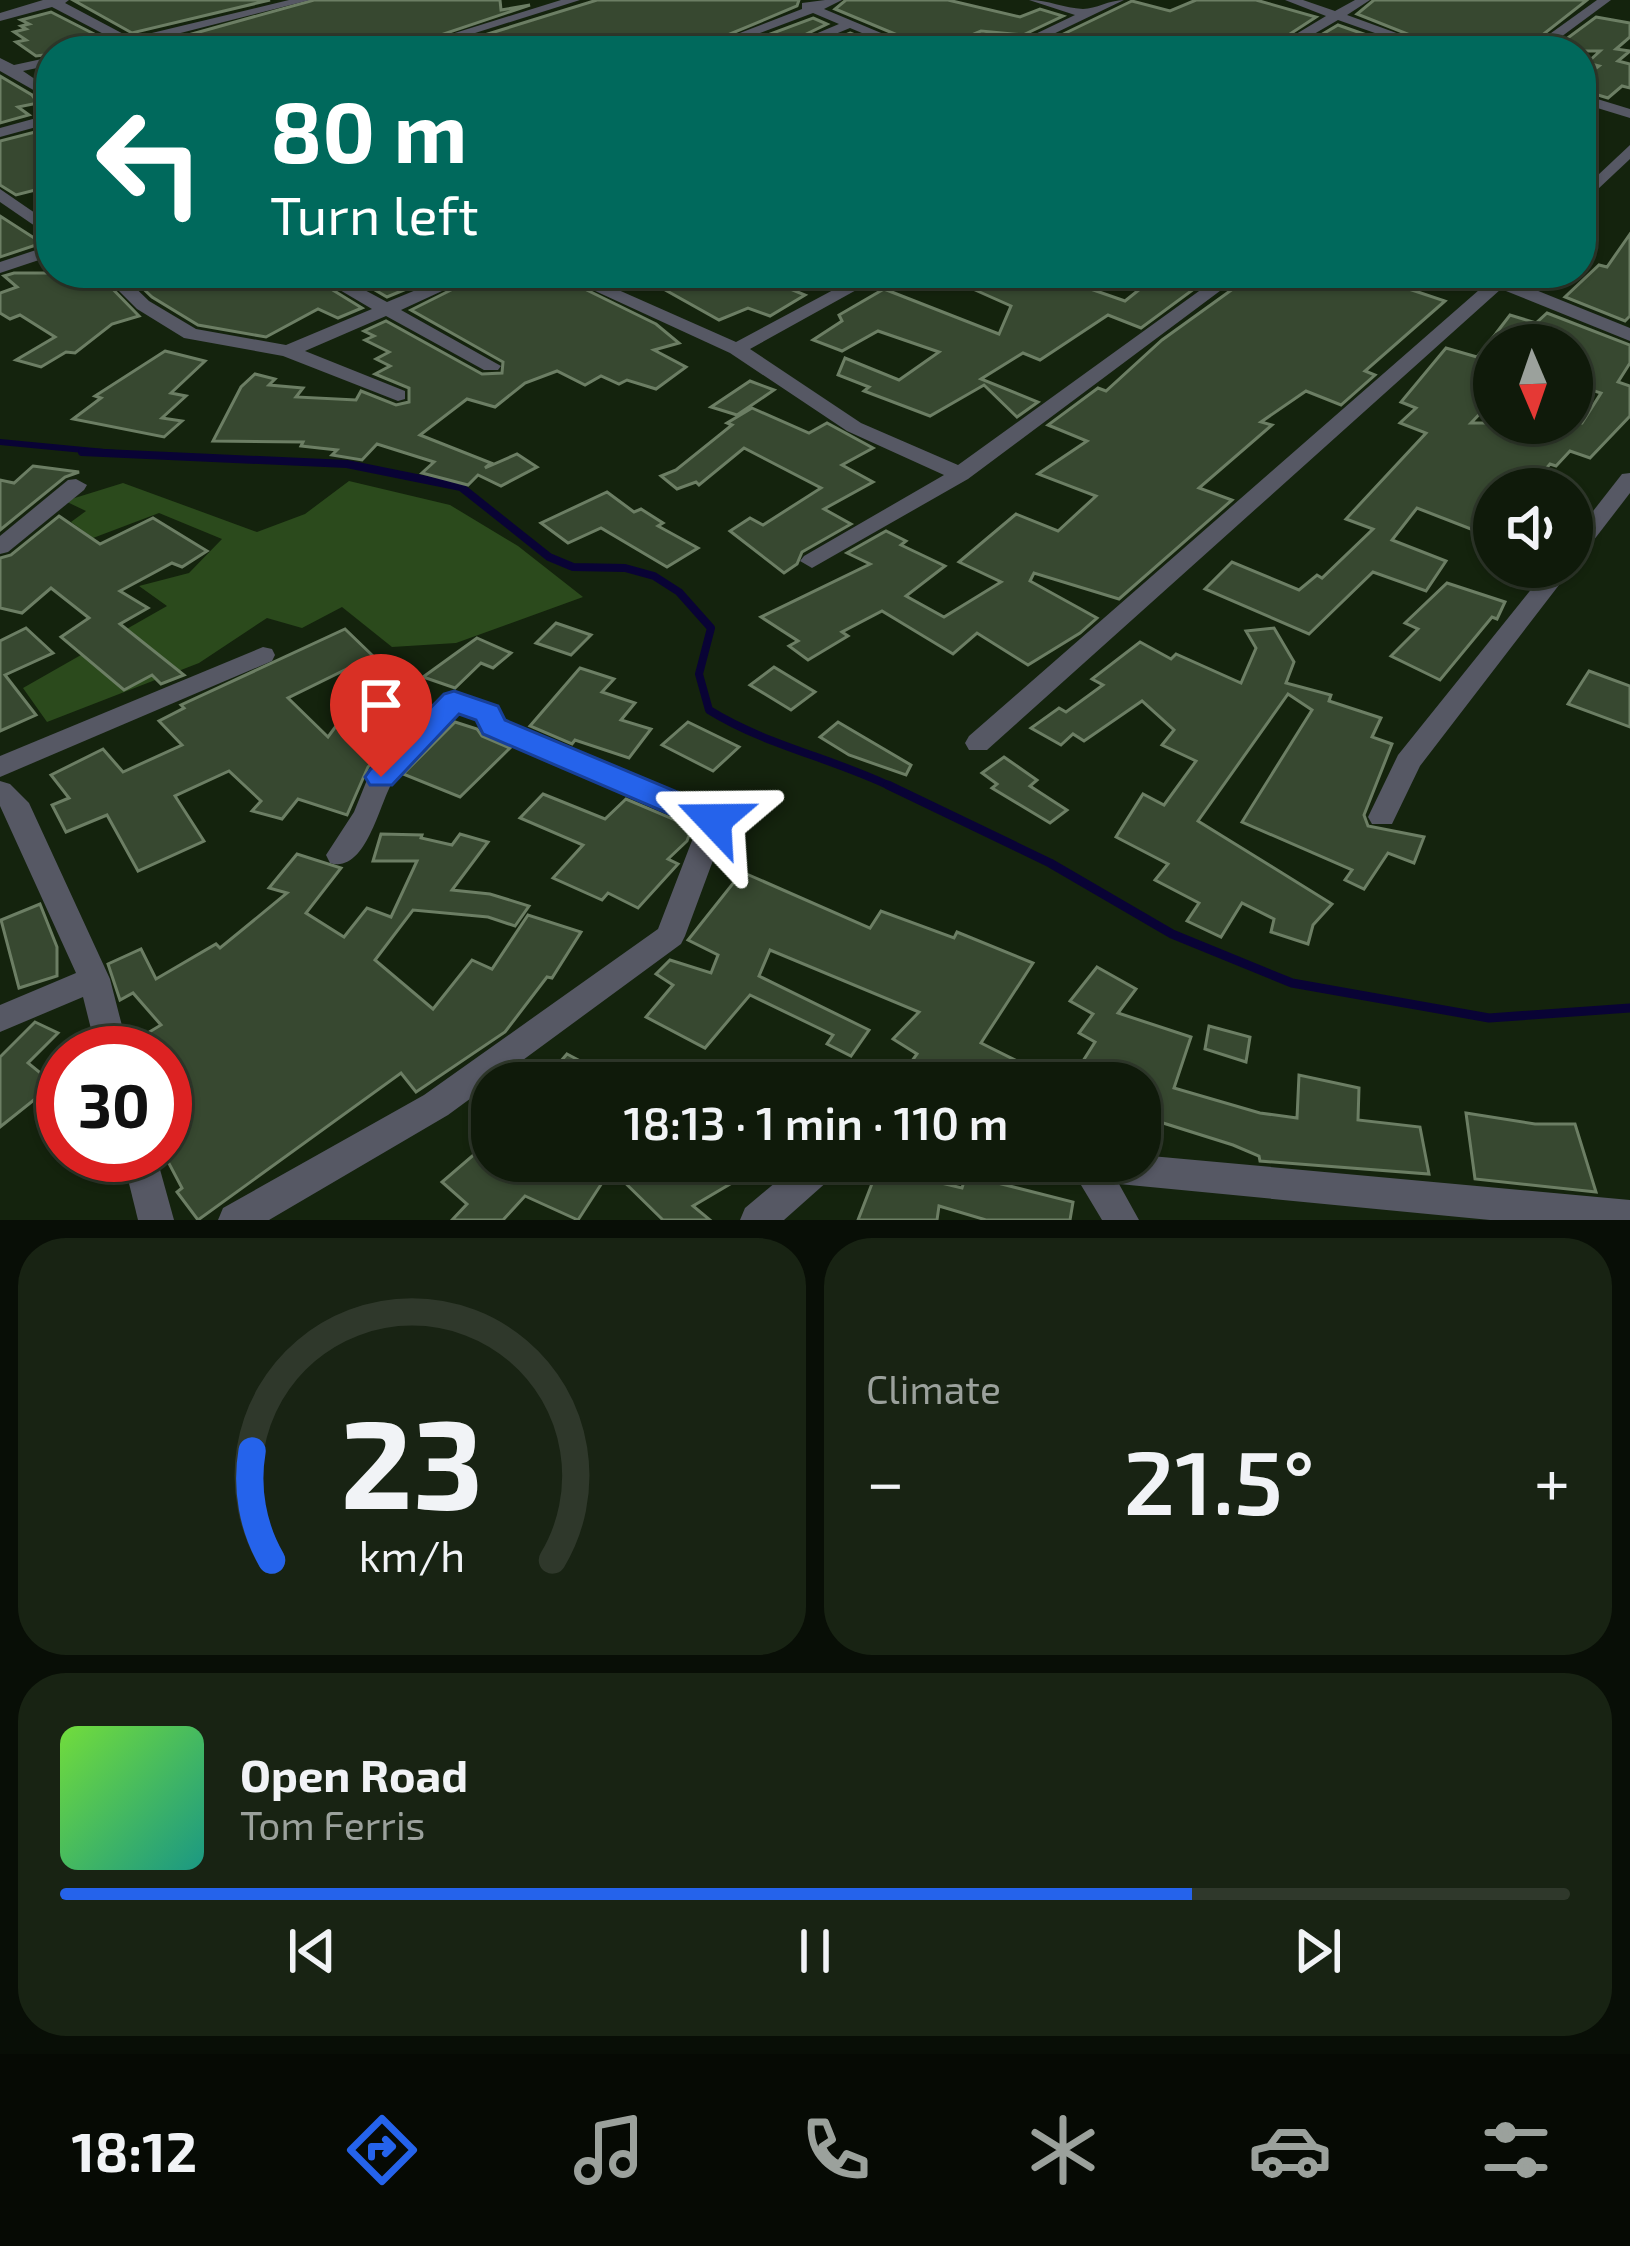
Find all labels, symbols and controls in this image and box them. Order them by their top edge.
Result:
text: 80 m [270,79,467,180]
icon: left [72,84,228,240]
text: Turn left [270,181,479,246]
north arrow [1473,324,1593,444]
map controls [1473,324,1593,588]
button: sound [1473,468,1593,588]
pin [330,654,432,777]
icon: arrive [348,672,414,738]
position arrow [651,757,777,883]
speed limit sign: 30 [36,1026,192,1182]
text: 18:13 · 1 min · 110 m [624,1095,1008,1149]
text: Climate [866,1365,1001,1412]
text: 23 [340,1384,484,1534]
text: 21.5° [1123,1425,1315,1533]
text: − [866,1440,905,1519]
text: + [1534,1440,1570,1519]
text: km/h [359,1528,465,1580]
text: Open Road [240,1747,468,1801]
text: Tom Ferris [240,1801,425,1848]
icon: previous [279,1918,345,1984]
icon: pause [782,1918,848,1984]
icon: next [1285,1918,1351,1984]
icon: directions [340,2108,424,2192]
icon: music [567,2108,651,2192]
icon: phone [794,2108,878,2192]
icon: climate [1021,2108,1105,2192]
icon: car [1248,2108,1332,2192]
icon: filters [1474,2108,1558,2192]
text: 18:12 [71,2118,197,2183]

